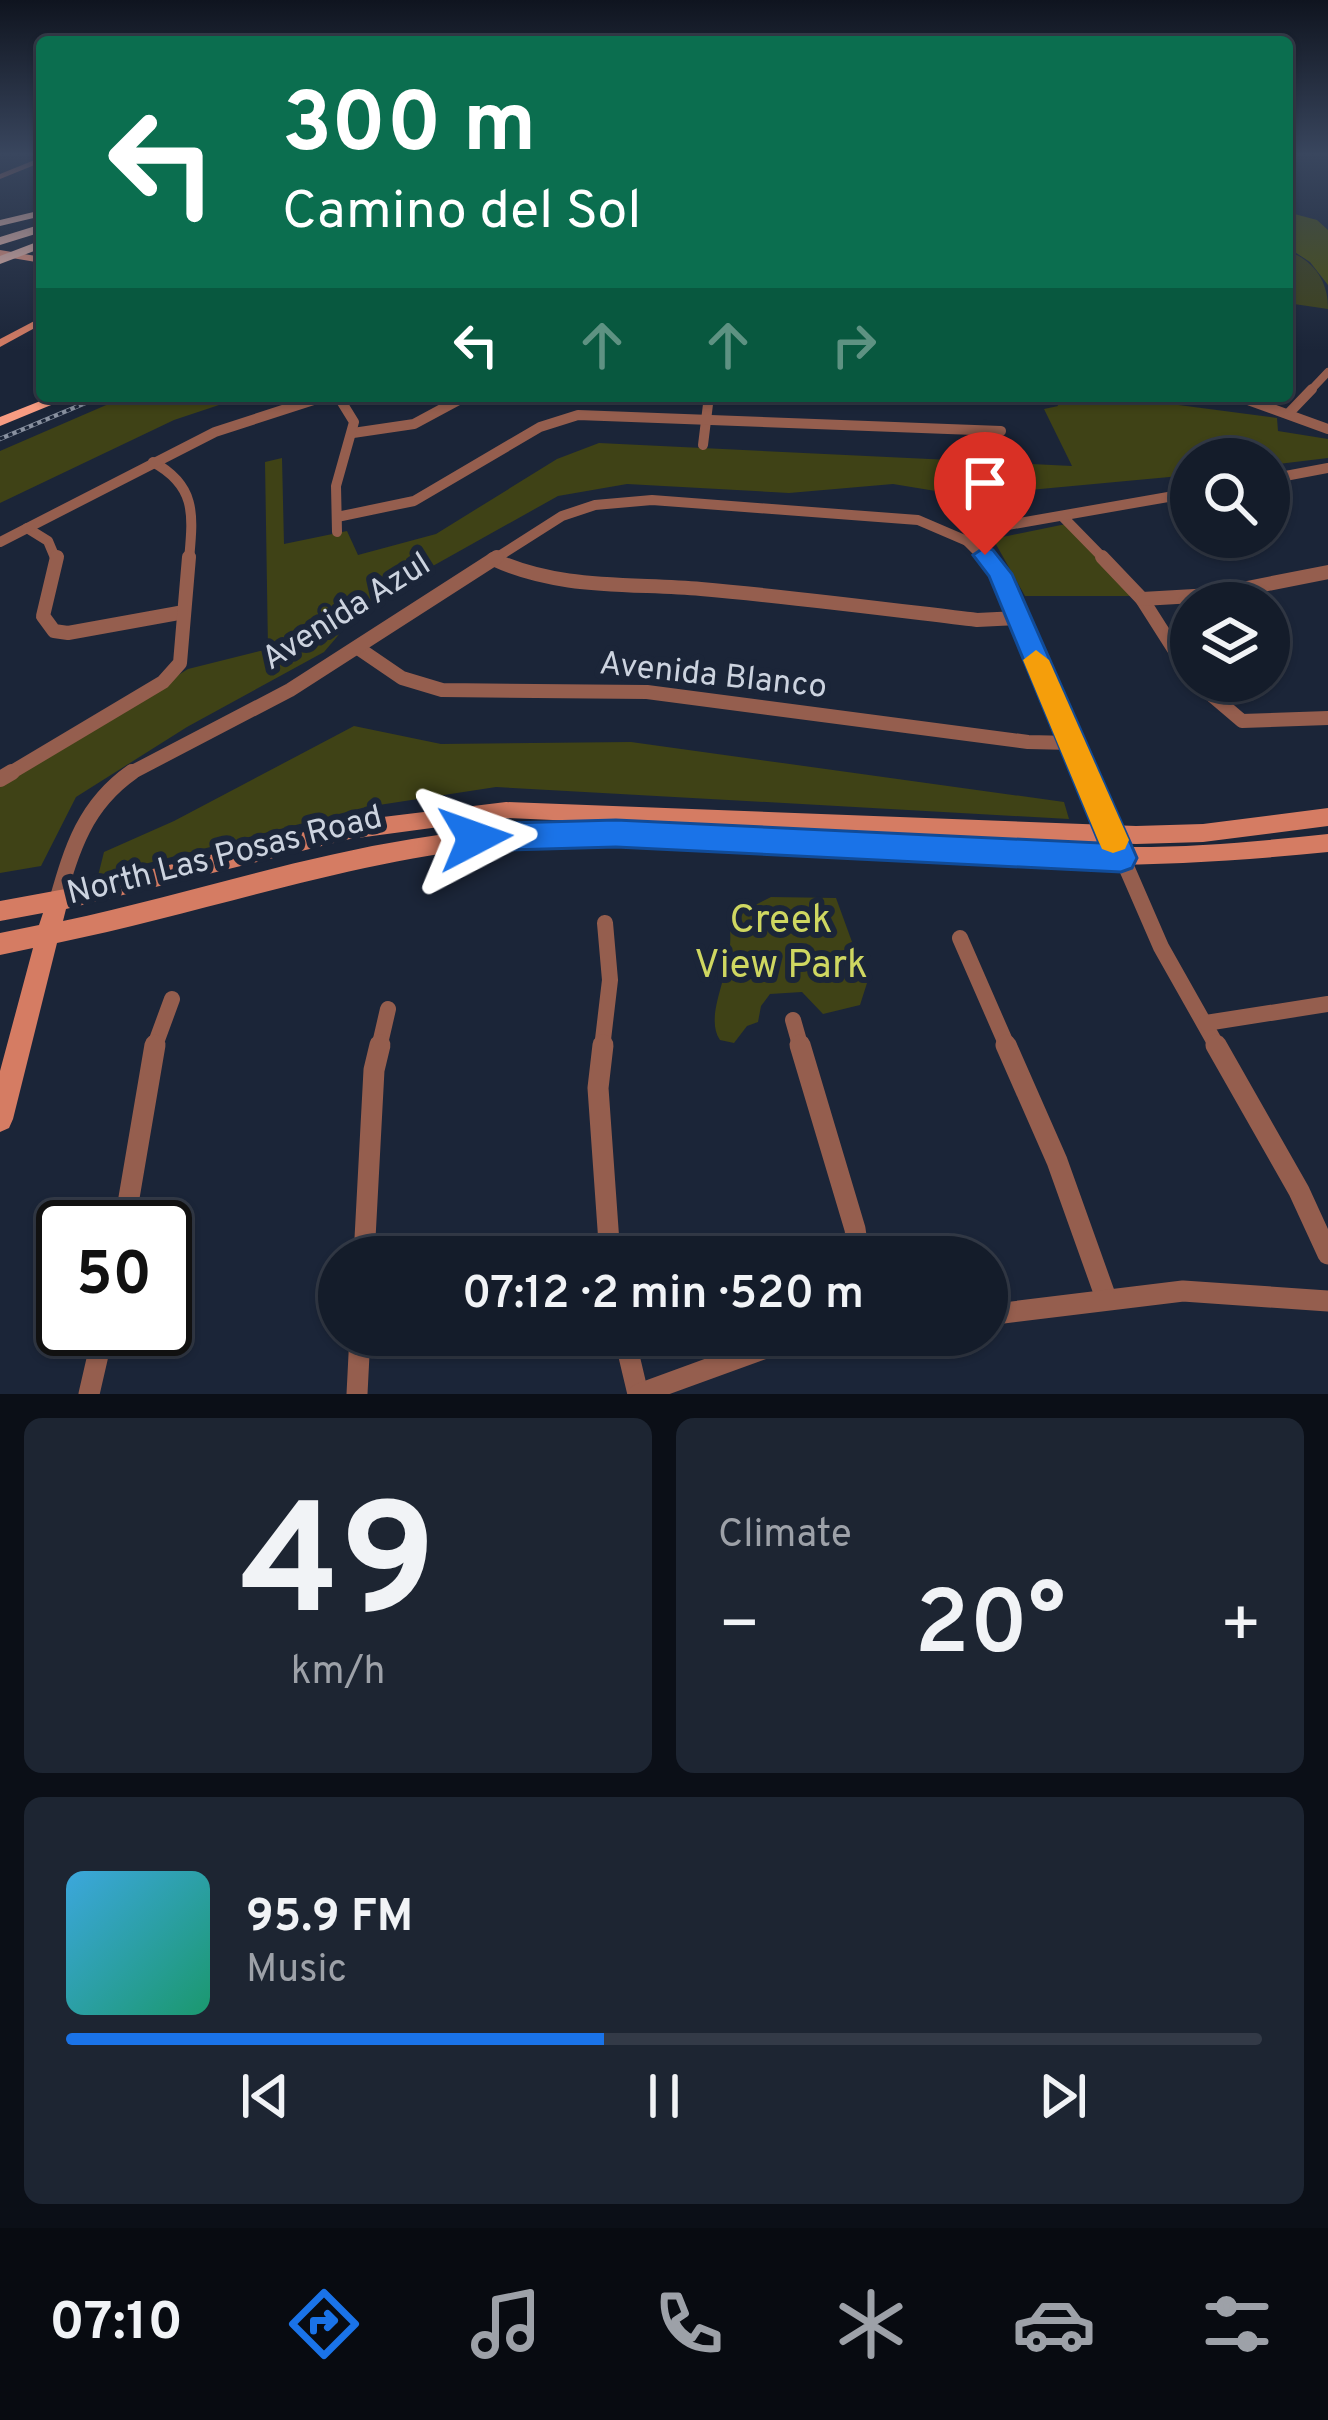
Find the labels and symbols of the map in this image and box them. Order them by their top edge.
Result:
pin [934,432,1036,555]
street label: Avenida Azul [255,545,439,681]
street label: Avenida Blanco [597,644,829,710]
position arrow [412,775,538,901]
street label: North Las Posas Road [63,798,387,916]
park label: Creek View Park [694,898,868,992]
speed limit sign: 50 [36,1200,192,1356]

